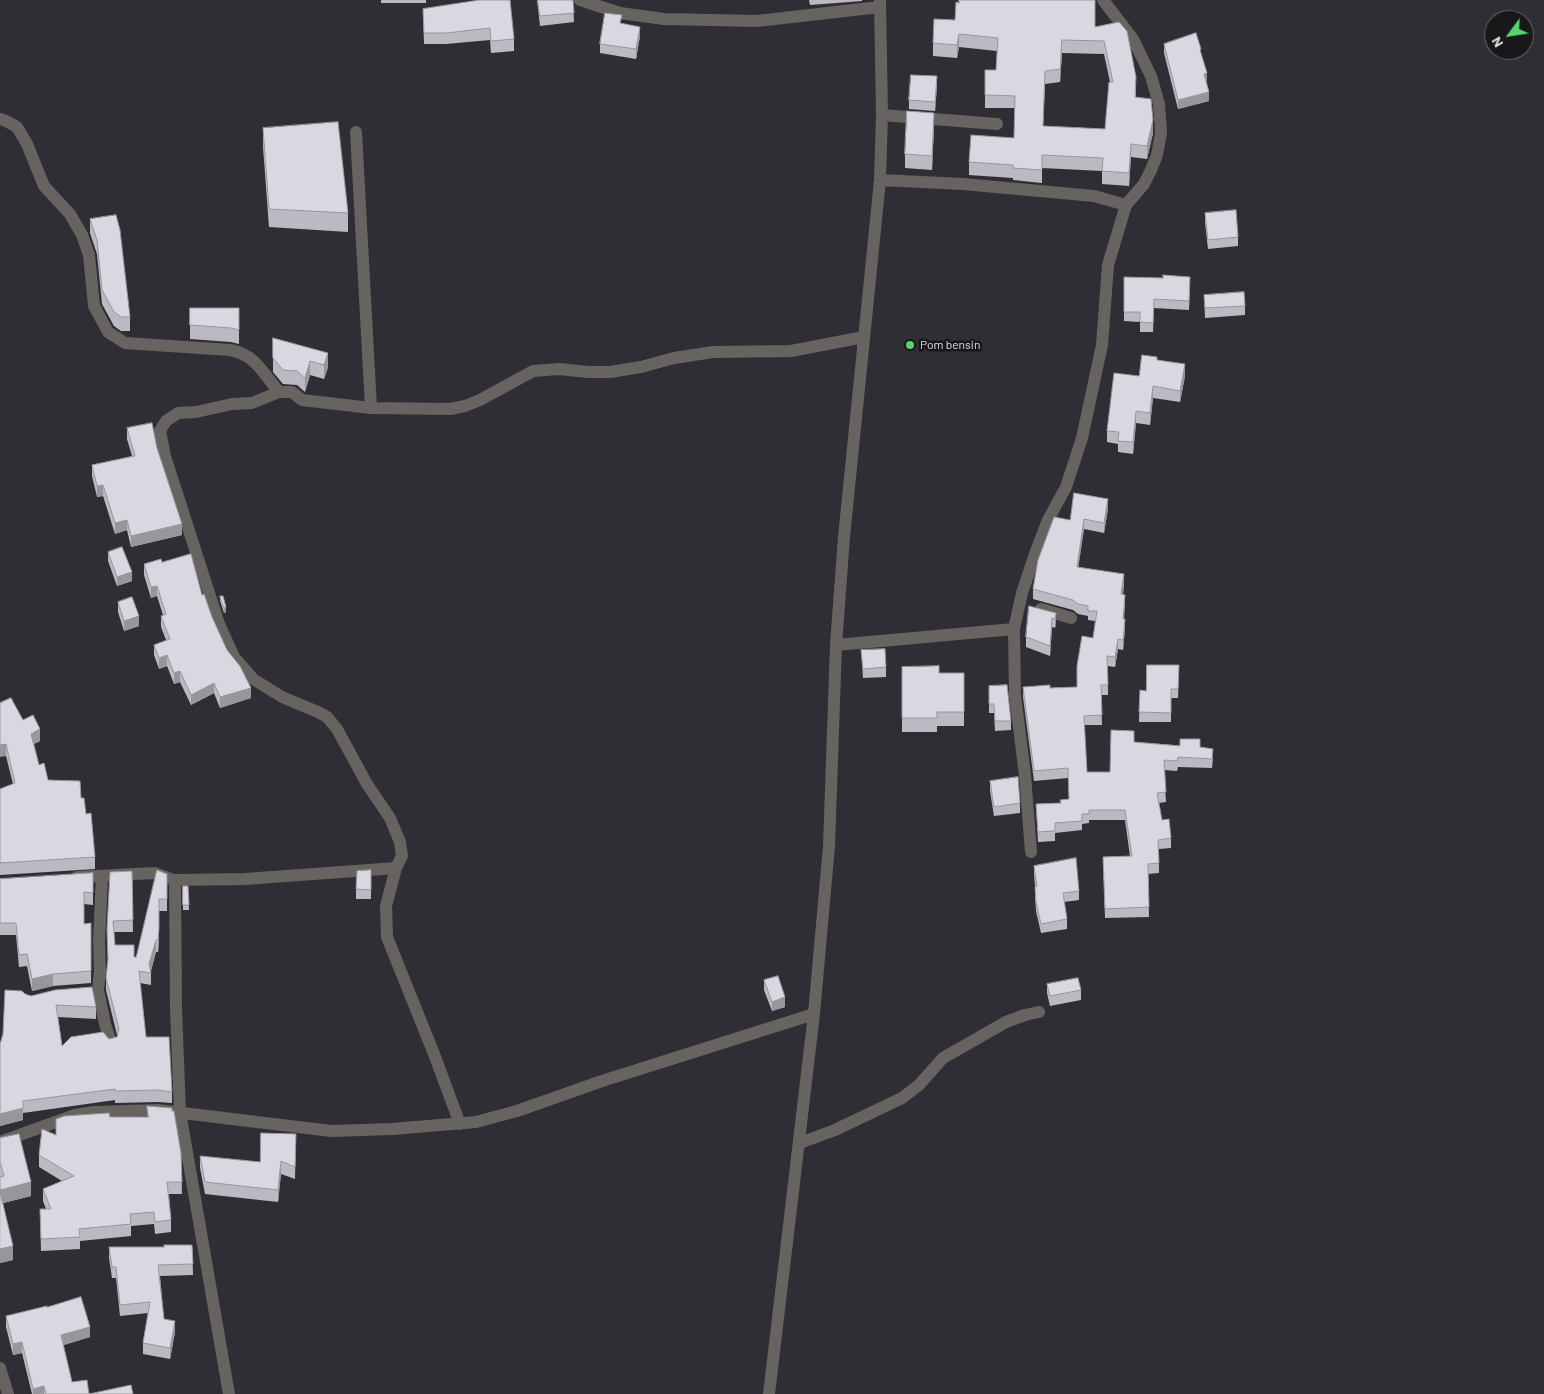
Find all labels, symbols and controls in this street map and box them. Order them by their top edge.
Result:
north arrow [1484,10,1534,60]
text: N [1487,34,1506,51]
place label: Pom bensin [920,338,980,352]
marker: Pom bensin [904,339,916,351]

